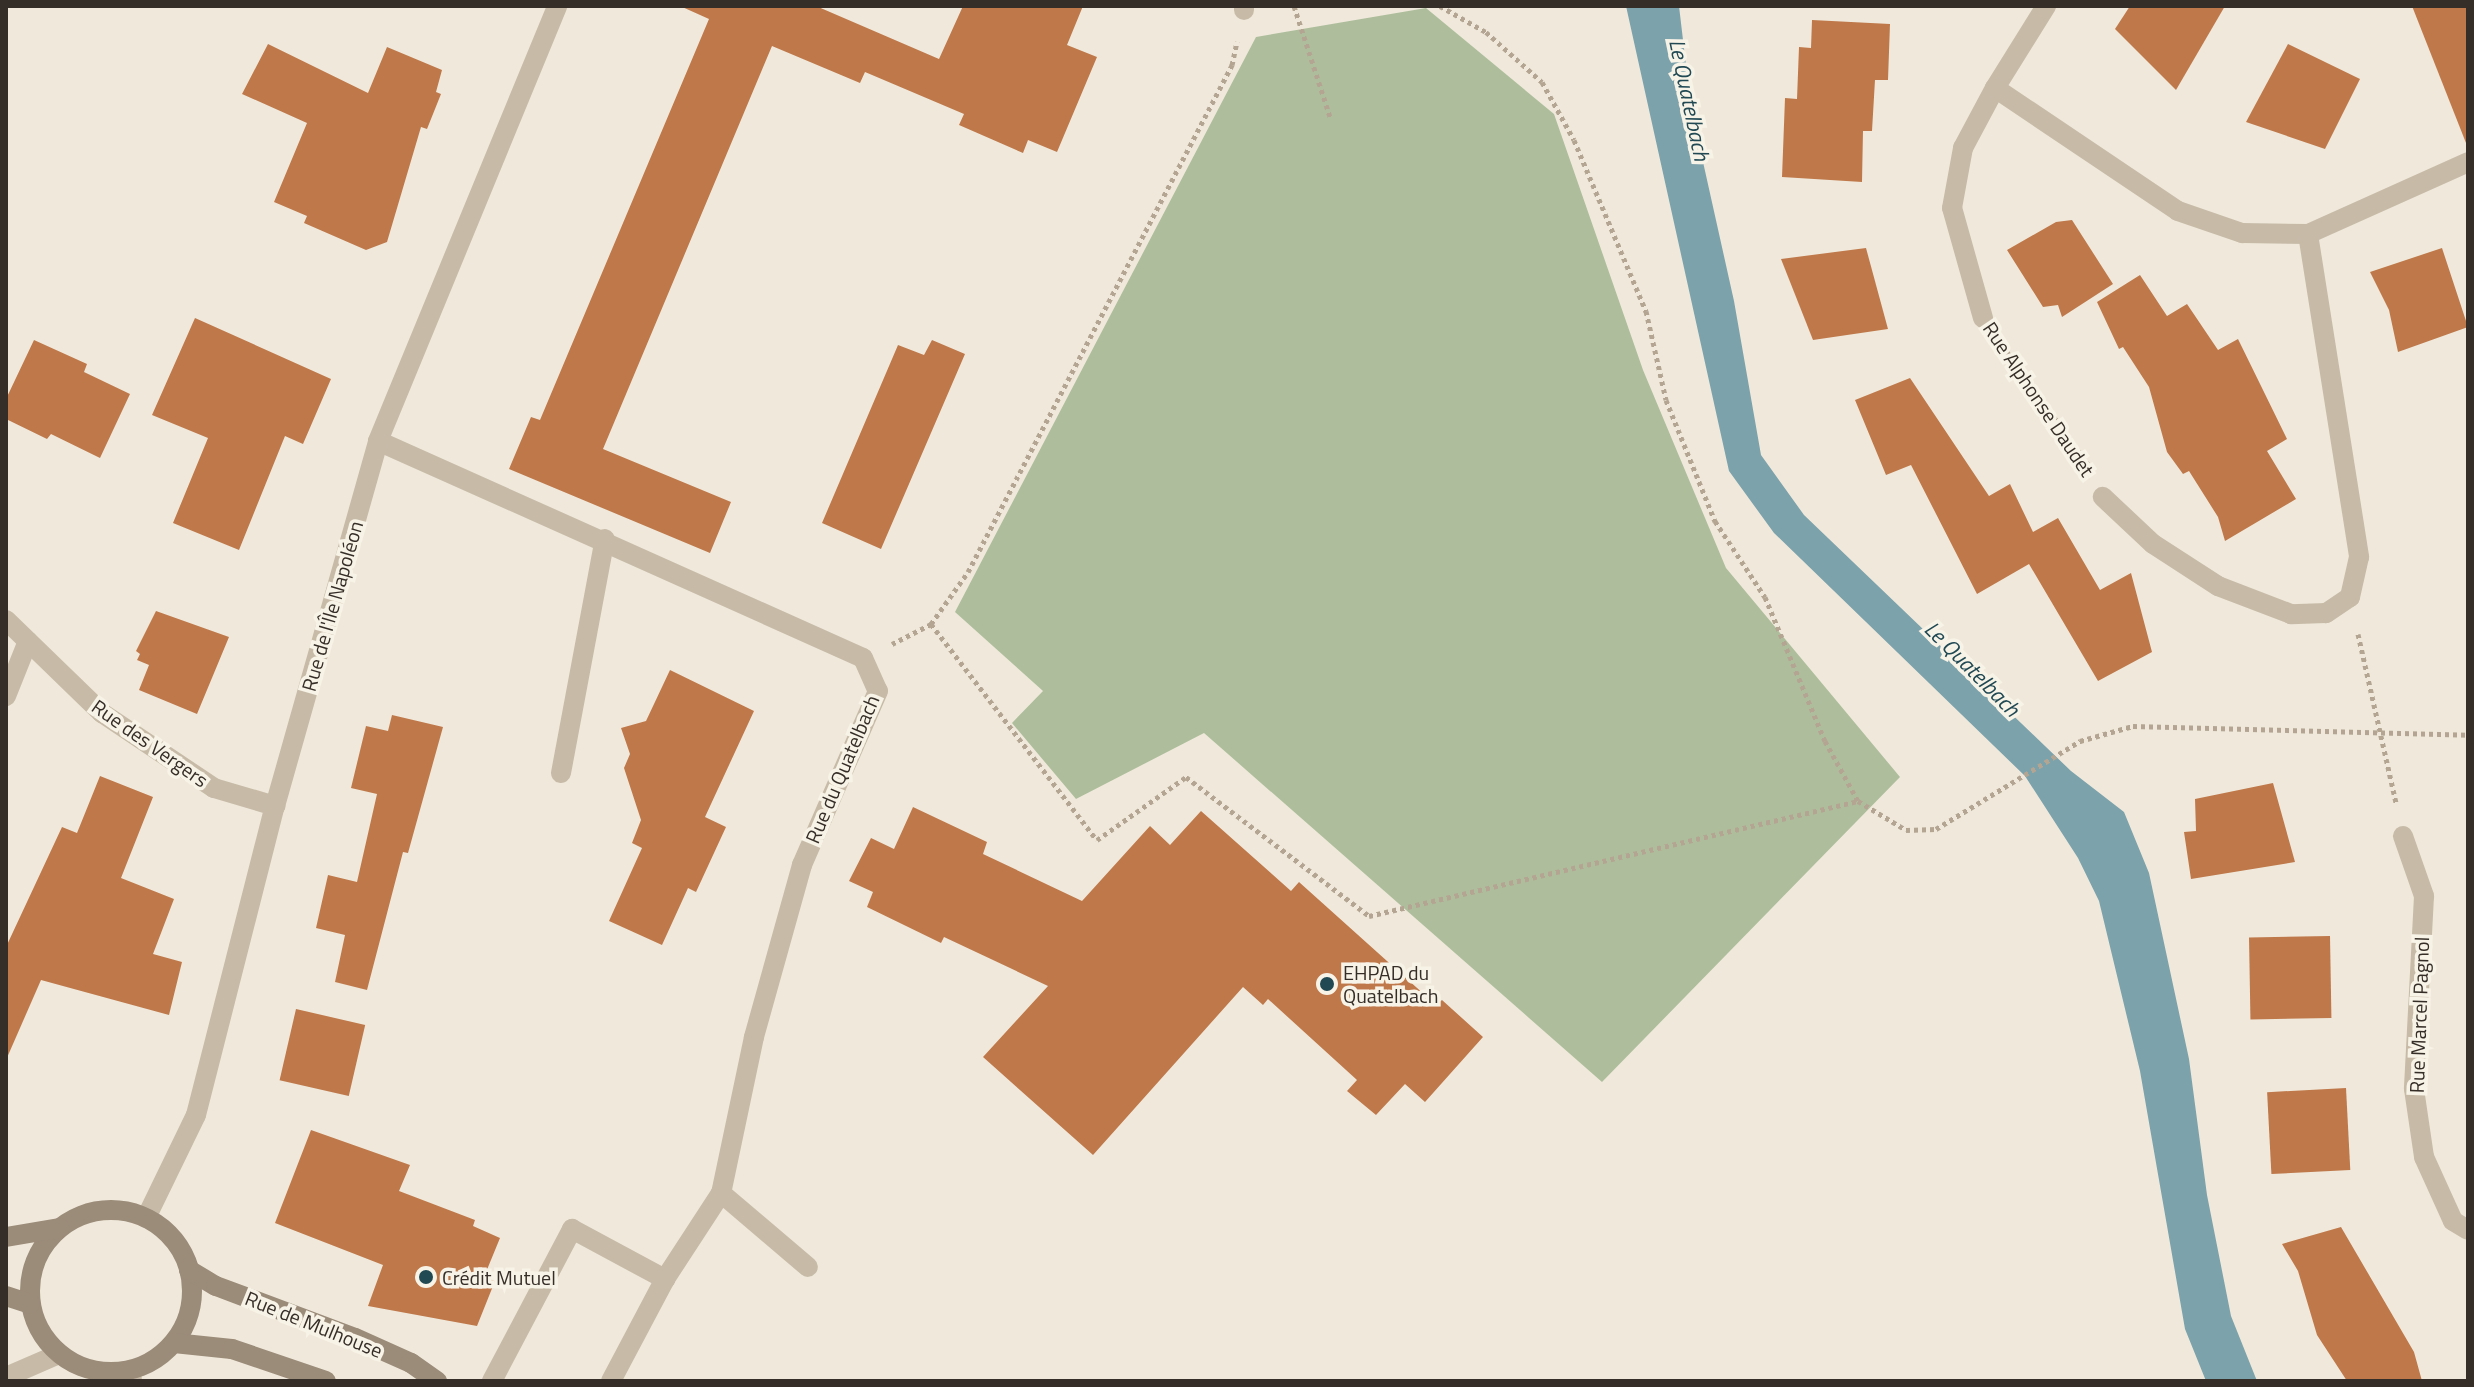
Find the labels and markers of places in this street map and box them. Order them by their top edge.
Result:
place label: EHPAD du Quatelbach [1343,960,1439,1007]
marker: EHPAD du Quatelbach [1318,975,1336,993]
place label: Crédit Mutuel [442,1265,556,1289]
marker: Crédit Mutuel [417,1268,435,1286]

